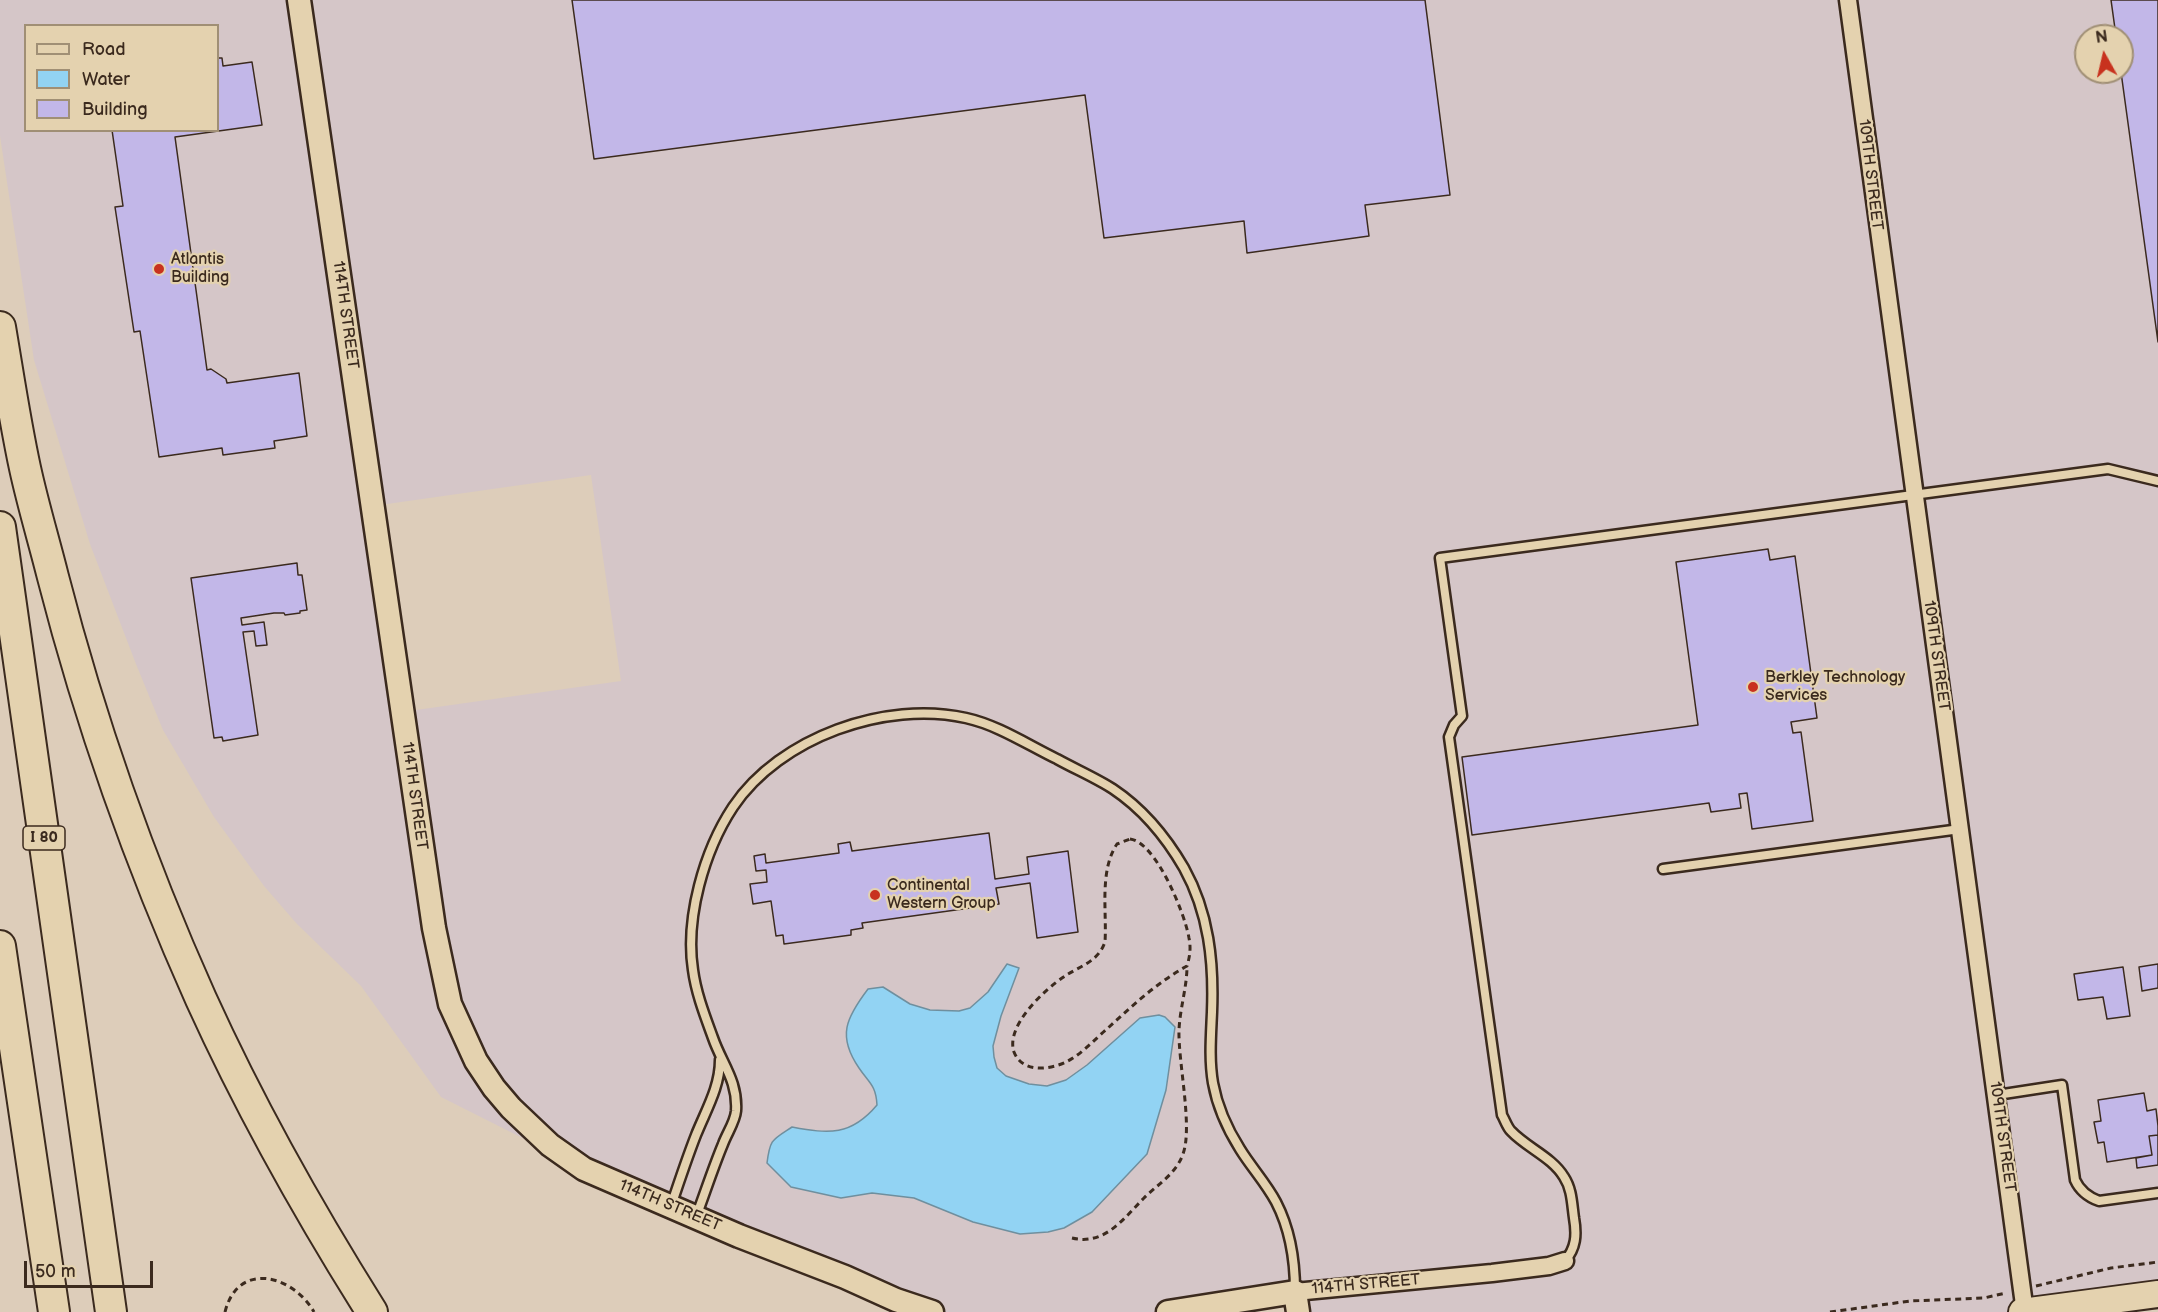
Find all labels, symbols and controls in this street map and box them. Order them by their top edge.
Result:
legend [24,24,219,132]
north arrow [2074,24,2134,84]
text: N [2094,27,2109,48]
text: Road [82,39,126,60]
text: Water [82,69,130,90]
text: Building [82,99,148,120]
street label: 109TH STREET [1854,118,1886,232]
place label: Atlantis Building [171,250,229,288]
street label: 114TH STREET [328,260,362,370]
marker: Atlantis Building [152,262,166,276]
street label: 109TH STREET [1919,599,1953,713]
place label: Berkley Technology Services [1765,668,1905,706]
marker: Berkley Technology Services [1746,680,1760,694]
street label: 114TH STREET [397,741,431,851]
road number: I 80 [23,826,65,850]
place label: Continental Western Group [887,876,996,914]
marker: Continental Western Group [868,888,882,902]
street label: 109TH STREET [1985,1080,2019,1194]
street label: 114TH STREET [616,1176,724,1236]
scale bar [27,1249,156,1287]
text: 50 m [35,1261,76,1282]
street label: 114TH STREET [1311,1271,1421,1299]

